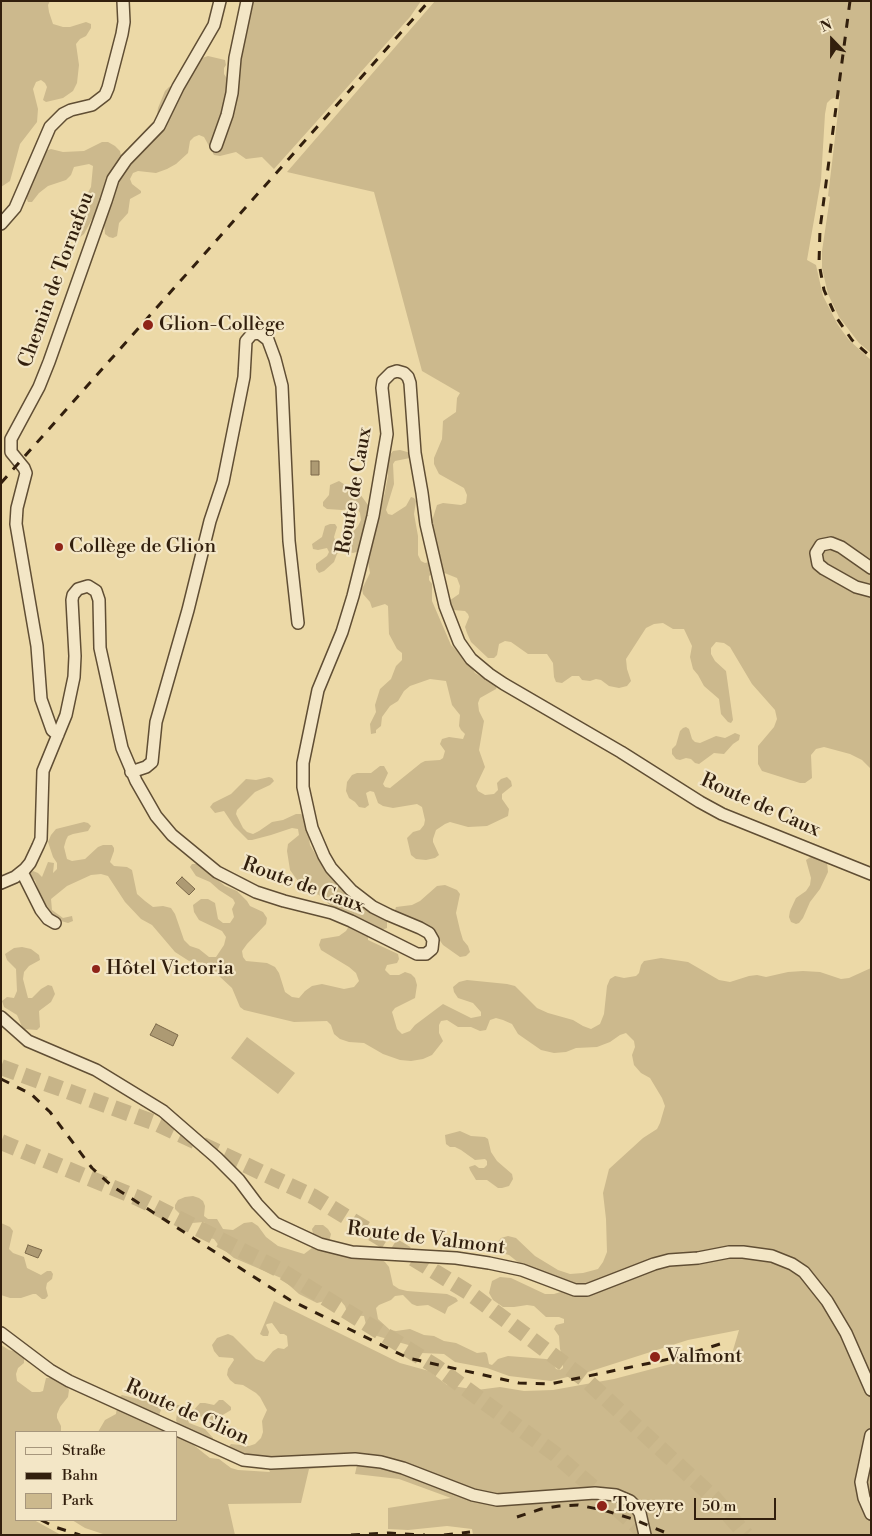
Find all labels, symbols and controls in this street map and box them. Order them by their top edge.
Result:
north arrow [807,15,857,65]
text: N [818,16,835,37]
street label: Chemin de Tornafou [14,189,100,371]
place label: Glion-Collège [159,313,285,337]
marker: Glion-Collège [141,318,155,332]
street label: Route de Caux [332,426,378,556]
place label: Collège de Glion [69,535,216,559]
marker: Collège de Glion [53,541,65,553]
street label: Route de Caux [696,769,824,843]
street label: Route de Caux [239,853,367,919]
place label: Hôtel Victoria [106,957,234,981]
marker: Hôtel Victoria [90,963,102,975]
street label: Route de Valmont [345,1217,507,1261]
place label: Valmont [666,1345,742,1369]
marker: Valmont [648,1350,662,1364]
street label: Route de Glion [121,1375,253,1451]
legend [15,1431,178,1521]
text: Straße [62,1441,106,1460]
text: Bahn [62,1466,98,1485]
scale bar [697,1488,780,1520]
text: Park [62,1491,93,1510]
place label: Toveyre [613,1494,684,1518]
text: 50 m [702,1497,736,1516]
marker: Toveyre [595,1499,609,1513]

